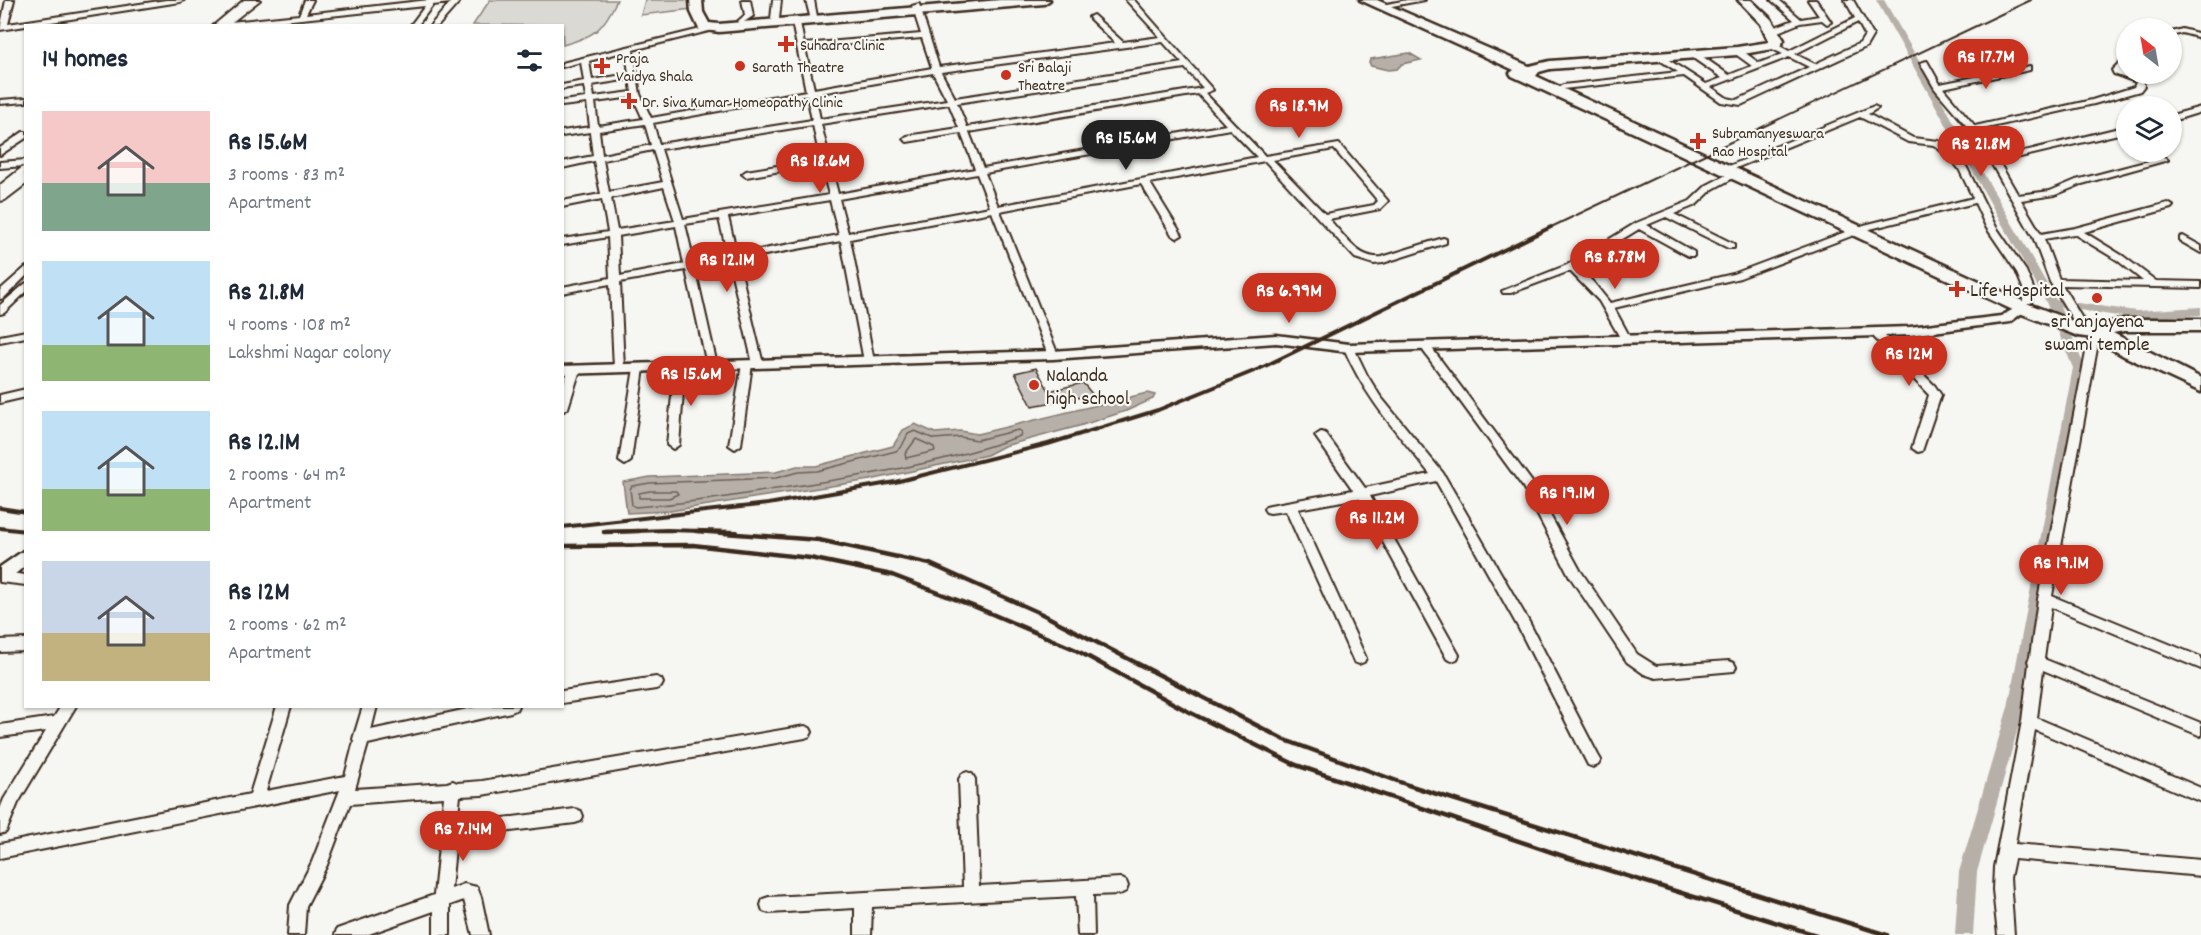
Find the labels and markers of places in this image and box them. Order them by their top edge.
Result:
marker: Suhadra Clinic [777,35,795,53]
place label: Suhadra Clinic [800,35,885,58]
pin: Rs 17.7M [1924,39,2048,90]
place label: Praja Vaidya Shala [616,48,693,89]
marker: Praja Vaidya Shala [593,57,611,75]
place label: Sarath Theatre [752,57,844,80]
place label: Sri Balaji Theatre [1018,57,1071,98]
marker: Sarath Theatre [733,59,747,73]
marker: Sri Balaji Theatre [999,68,1013,82]
pin: Rs 18.9M [1237,88,1361,139]
marker: Dr. Siva Kumar Homeopathy Clinic [620,92,638,110]
place label: Dr. Siva Kumar Homeopathy Clinic [642,92,843,115]
pin: Rs 15.6M [1064,120,1188,171]
place label: Subramanyeswara Rao Hospital [1712,123,1824,164]
pin: Rs 21.8M [1919,126,2043,177]
marker: Subramanyeswara Rao Hospital [1689,132,1707,150]
pin: Rs 18.6M [758,143,882,194]
pin: Rs 8.78M [1553,239,1677,290]
pin: Rs 12.1M [665,242,789,293]
pin: Rs 6.99M [1227,273,1351,324]
place label: Life Hospital [1970,278,2064,306]
marker: Life Hospital [1948,280,1966,298]
marker: sri anjayena swami temple [2090,291,2104,305]
place label: sri anjayena swami temple [2044,309,2150,360]
pin: Rs 12M [1860,336,1958,387]
pin: Rs 15.6M [629,356,753,407]
place label: Nalanda high school [1046,363,1130,414]
marker: Nalanda high school [1027,378,1041,392]
pin: Rs 19.1M [1505,475,1629,526]
pin: Rs 11.2M [1315,500,1439,551]
pin: Rs 19.1M [1999,545,2123,596]
pin: Rs 7.14M [401,811,525,862]

